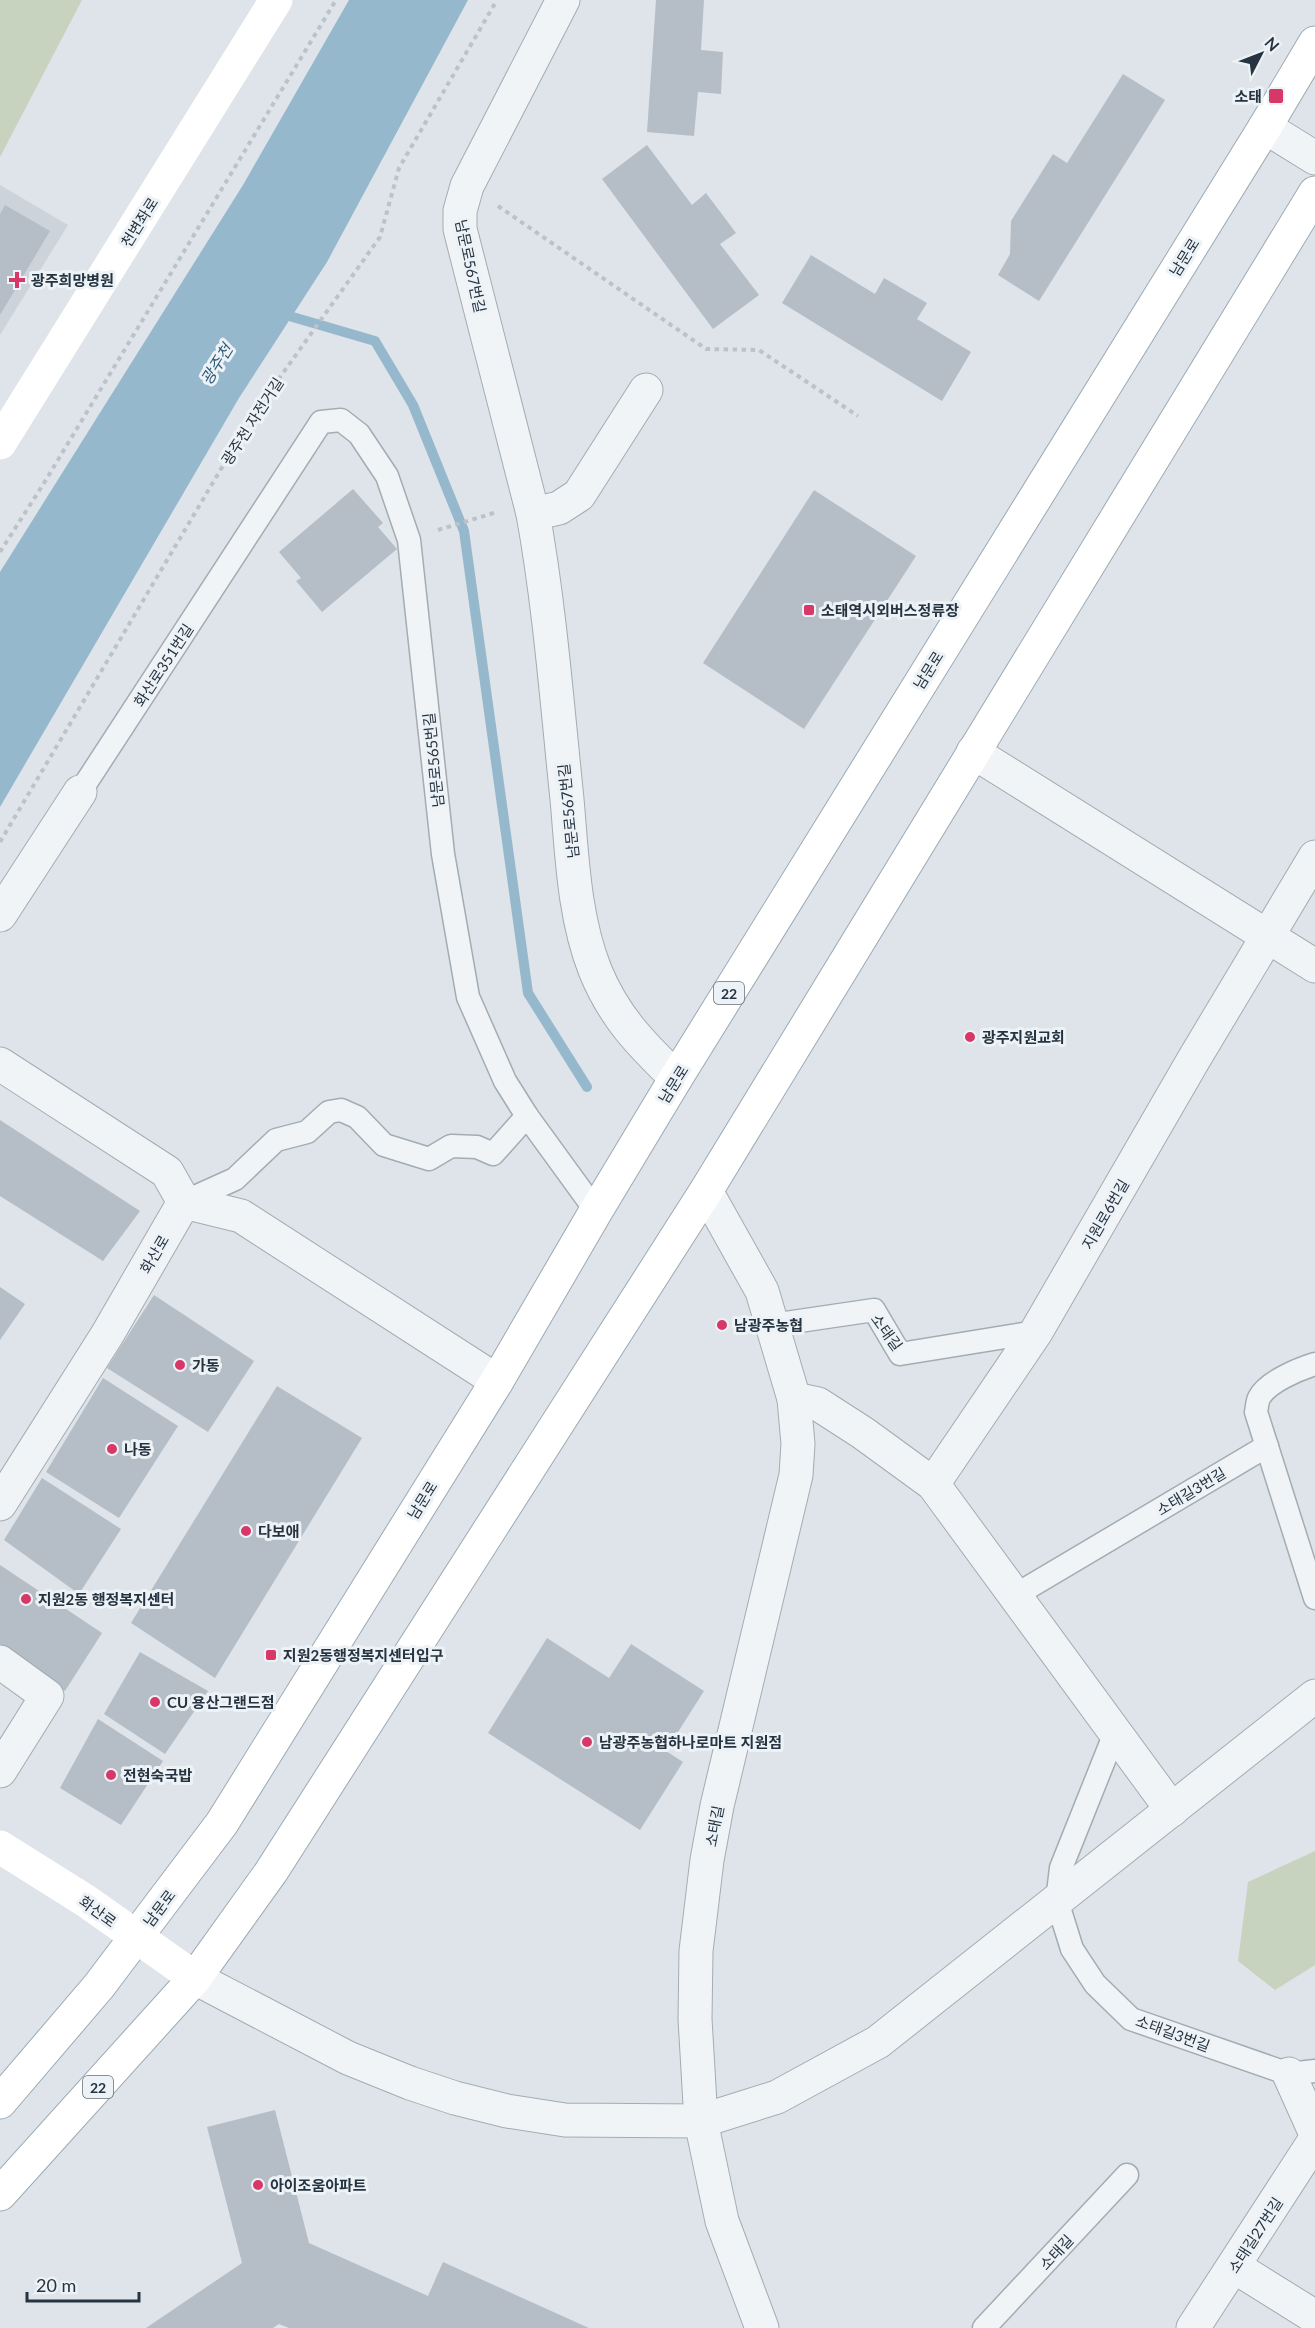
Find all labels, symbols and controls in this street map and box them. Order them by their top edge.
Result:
north arrow [1231,24,1291,84]
text: N [1261,33,1284,55]
place label: 소태 [1234,87,1262,105]
marker: 소태 [1267,87,1285,105]
street label: 천변좌로 [117,194,161,250]
street label: 남문로567번길 [452,218,490,314]
street label: 남문로 [1165,235,1203,279]
marker: 광주희망병원 [8,271,26,289]
place label: 광주희망병원 [31,271,114,289]
water label: 광주천 [196,338,237,388]
street label: 광주천 자전거길 [217,374,287,468]
place label: 소태역시외버스정류장 [821,601,959,619]
marker: 소태역시외버스정류장 [802,603,816,617]
street label: 화산로351번길 [130,620,196,710]
street label: 남문로 [909,648,947,692]
street label: 남문로565번길 [419,712,447,808]
street label: 남문로567번길 [554,763,582,859]
road number: 22 [714,982,744,1004]
place label: 광주지원교회 [982,1028,1065,1046]
marker: 광주지원교회 [963,1030,977,1044]
street label: 남문로 [654,1062,692,1106]
street label: 지원로6번길 [1078,1176,1132,1252]
street label: 화산로 [136,1232,172,1276]
street label: 소태길 [868,1310,906,1354]
place label: 남광주농협 [734,1316,803,1334]
marker: 남광주농협 [715,1318,729,1332]
place label: 가동 [192,1356,220,1374]
marker: 가동 [173,1358,187,1372]
place label: 나동 [124,1440,152,1458]
marker: 나동 [105,1442,119,1456]
street label: 소태길3번길 [1153,1463,1229,1519]
street label: 남문로 [403,1478,441,1522]
place label: 다보애 [258,1522,299,1540]
marker: 다보애 [239,1524,253,1538]
place label: 지원2동 행정복지센터 [38,1590,175,1608]
marker: 지원2동 행정복지센터 [19,1592,33,1606]
place label: 지원2동행정복지센터입구 [283,1646,444,1664]
marker: 지원2동행정복지센터입구 [264,1648,278,1662]
place label: CU 용산그랜드점 [167,1693,275,1711]
marker: CU 용산그랜드점 [148,1695,162,1709]
place label: 남광주농협하나로마트 지원점 [599,1733,782,1751]
marker: 남광주농협하나로마트 지원점 [580,1735,594,1749]
place label: 전현숙국밥 [123,1766,192,1784]
marker: 전현숙국밥 [104,1768,118,1782]
street label: 소태길 [701,1804,727,1848]
street label: 남문로 [139,1886,179,1930]
street label: 화산로 [76,1892,120,1930]
street label: 소태길3번길 [1133,2011,1213,2055]
road number: 22 [83,2076,113,2098]
place label: 아이조움아파트 [270,2176,367,2194]
marker: 아이조움아파트 [251,2178,265,2192]
street label: 소태길27번길 [1224,2194,1286,2276]
street label: 소태길 [1035,2231,1077,2273]
scale bar [27,2265,140,2303]
text: 20 m [36,2274,76,2296]

